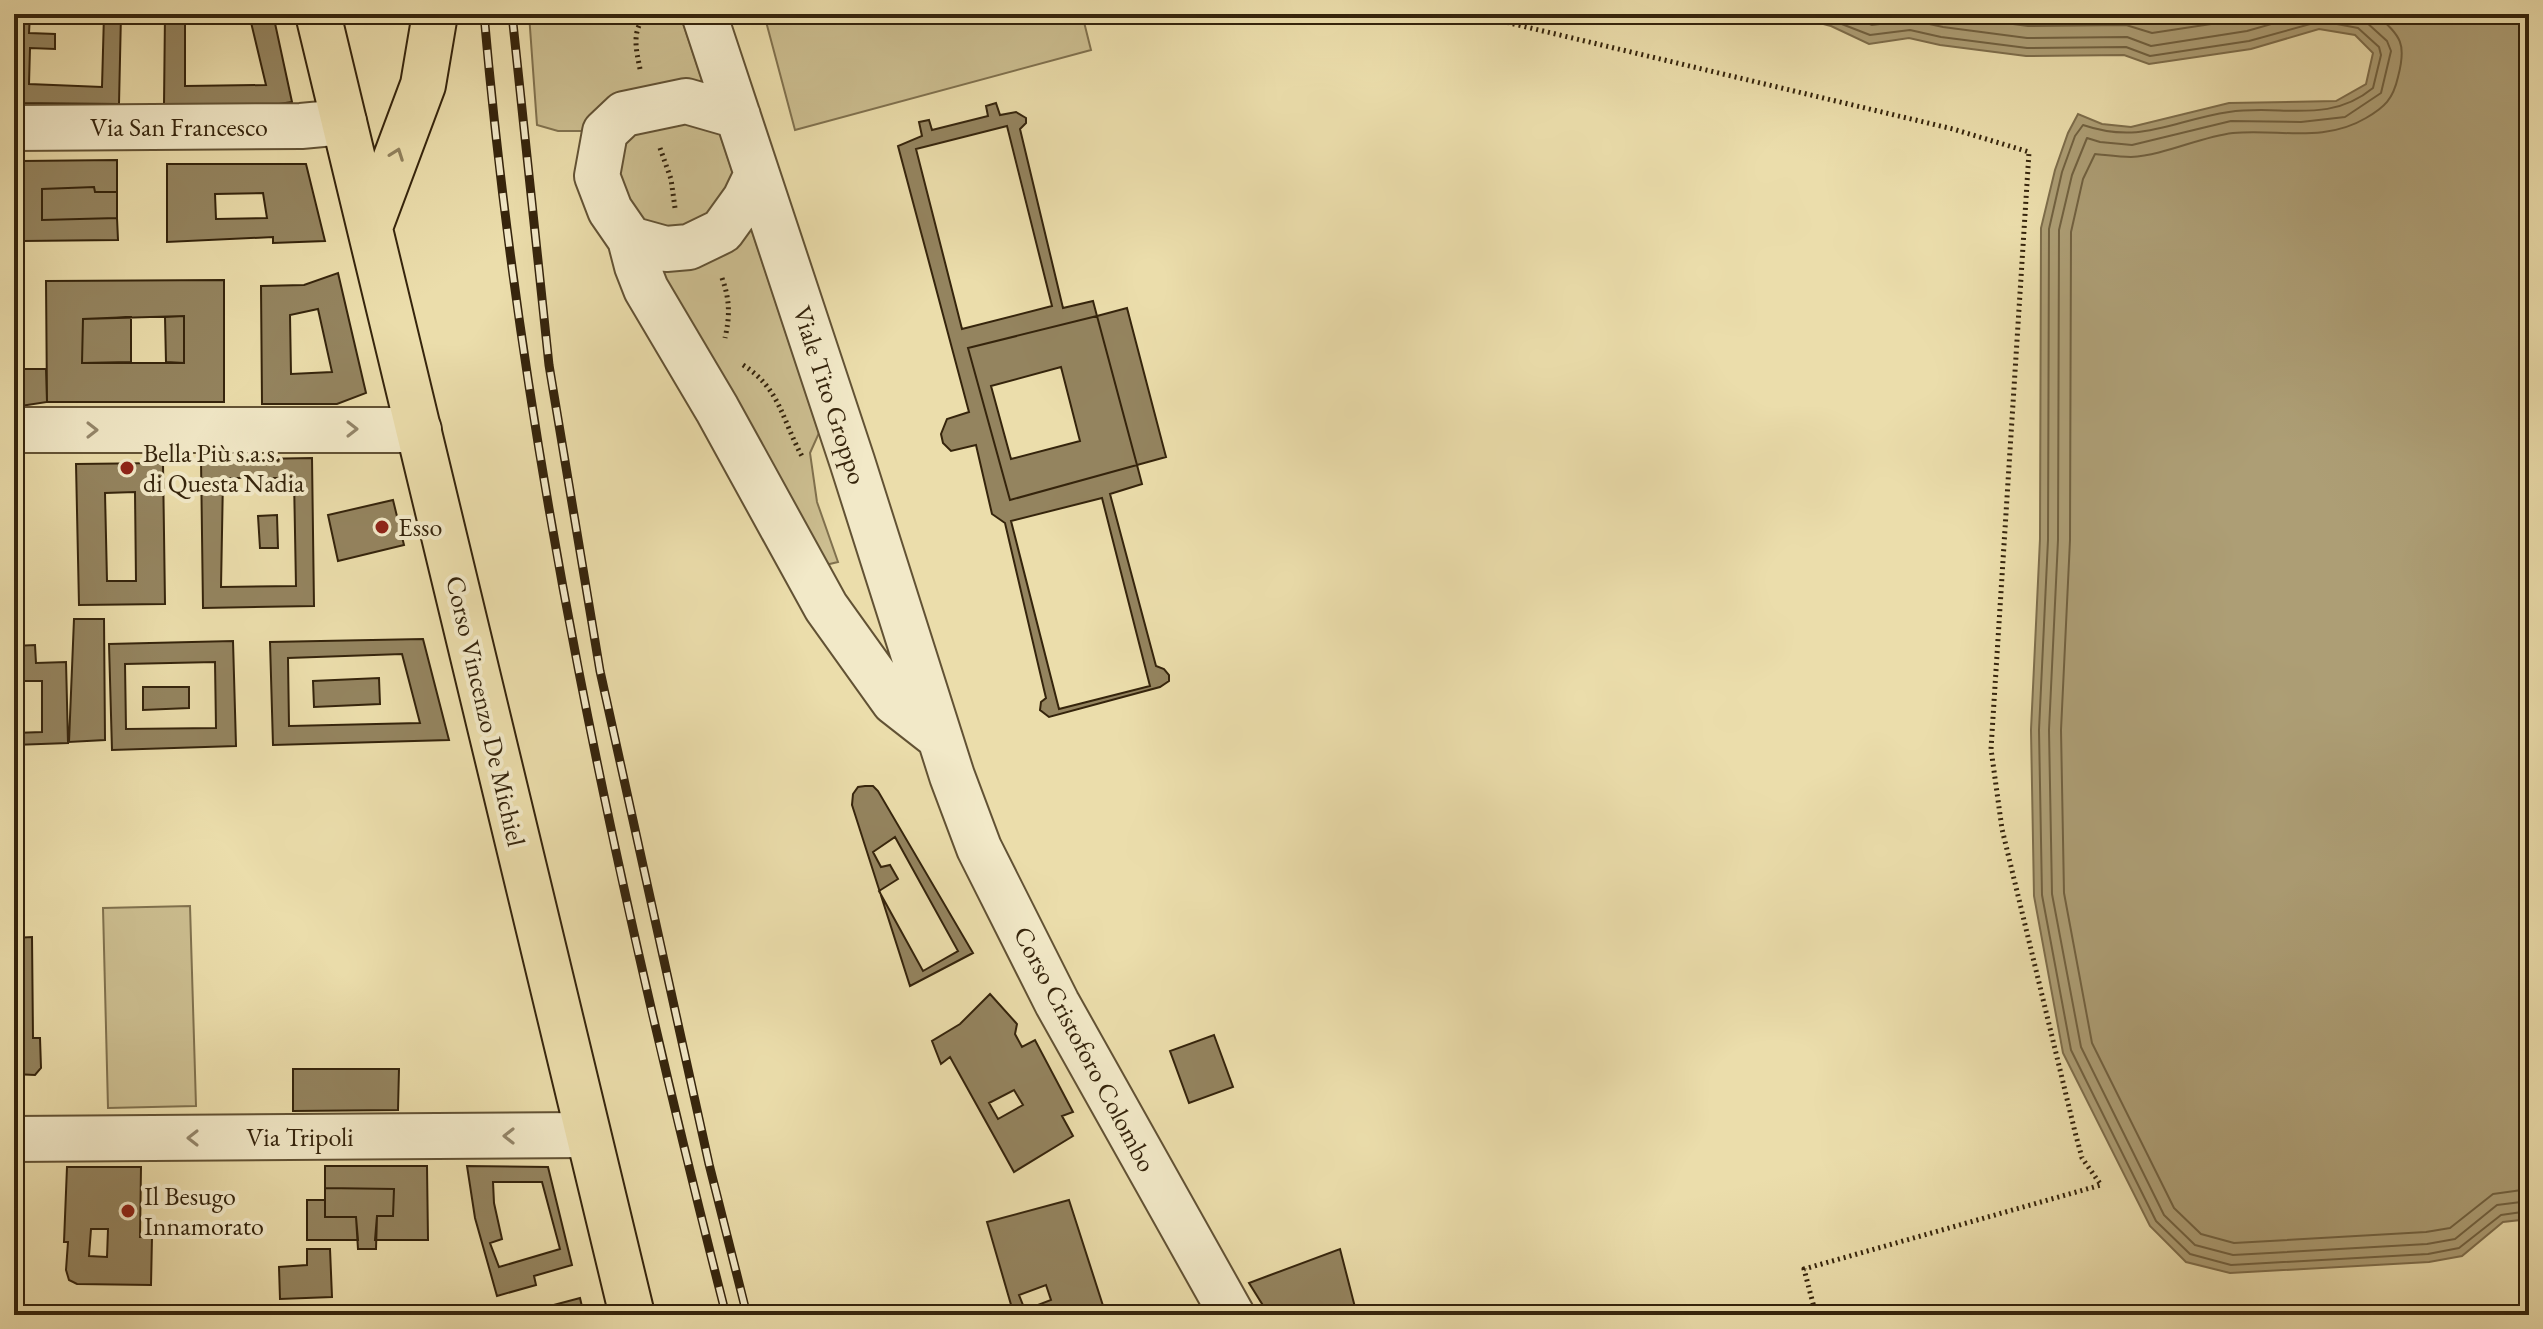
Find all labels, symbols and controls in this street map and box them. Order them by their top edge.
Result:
street label: Via San Francesco [90,110,268,144]
one-way arrow [387,148,404,162]
street label: Viale Tito Groppo [785,301,875,489]
one-way arrow [346,420,359,438]
one-way arrow [86,421,99,439]
place label: Bella Più s.a.s. di Questa Nadia [143,436,305,500]
marker: Bella Più s.a.s. di Questa Nadia [118,459,136,477]
place label: Esso [398,510,442,544]
marker: Esso [373,518,391,536]
street label: Corso Vincenzo De Michiel [438,572,534,850]
street label: Corso Cristoforo Colombo [1006,920,1164,1178]
street label: Via Tripoli [246,1120,354,1154]
one-way arrow [502,1127,515,1145]
one-way arrow [186,1129,199,1147]
place label: Il Besugo Innamorato [144,1179,264,1243]
marker: Il Besugo Innamorato [119,1202,137,1220]

